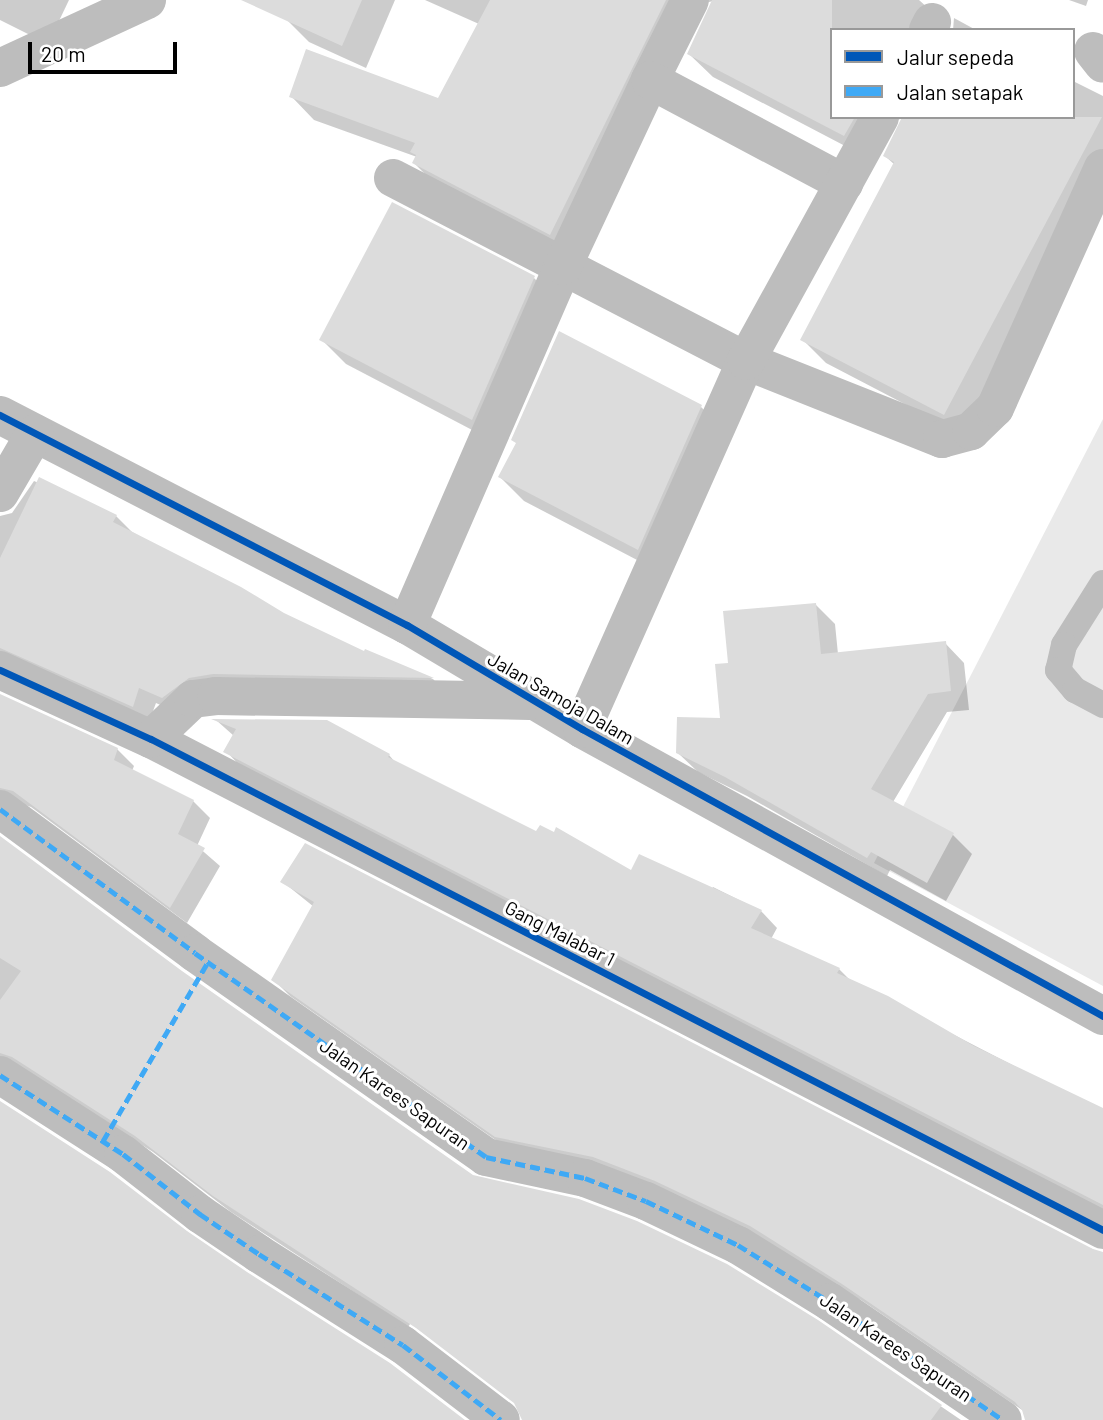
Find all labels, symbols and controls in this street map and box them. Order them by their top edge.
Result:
scale bar [32,28,180,72]
legend [830,28,1075,119]
text: 20 m [41,41,86,66]
text: Jalur sepeda [897,44,1014,69]
text: Jalan setapak [897,79,1023,104]
street label: Jalan Samoja Dalam [484,647,638,749]
street label: Gang Malabar 1 [501,896,619,970]
street label: Jalan Karees Sapuran [315,1034,475,1154]
street label: Jalan Karees Sapuran [816,1288,976,1406]

